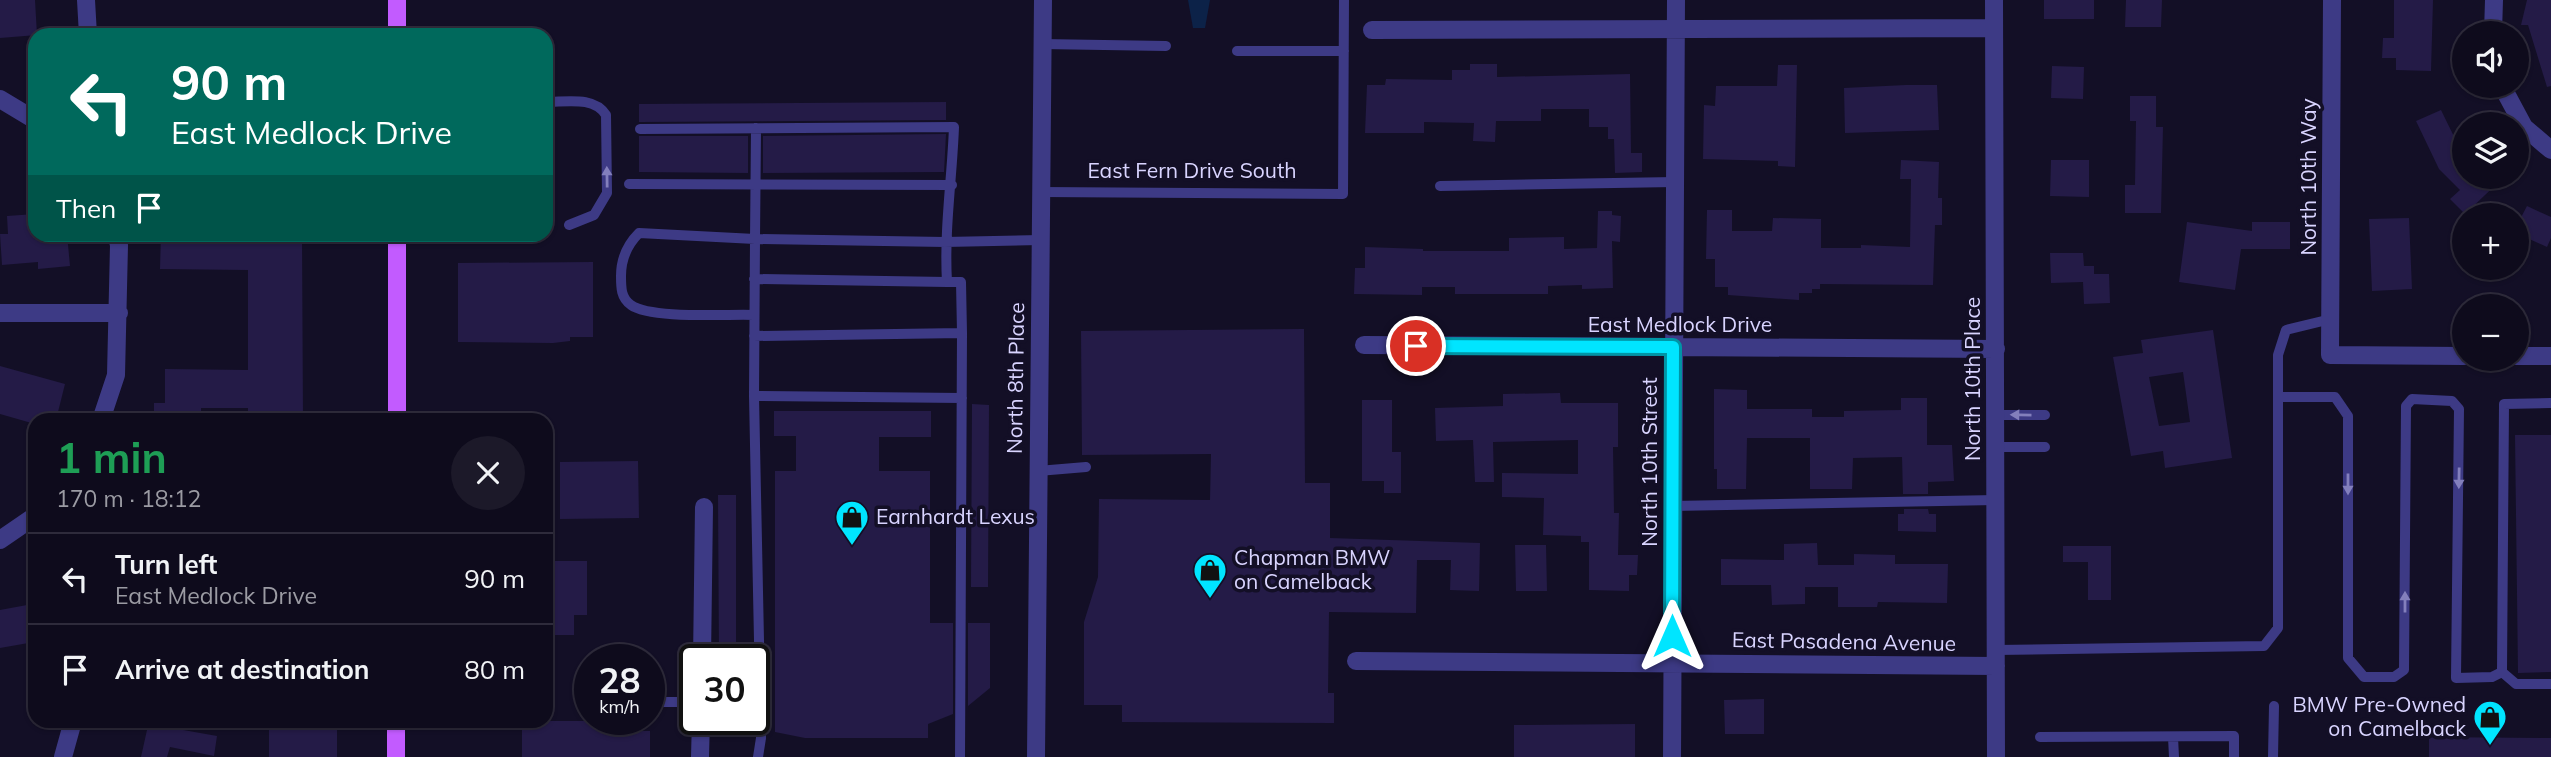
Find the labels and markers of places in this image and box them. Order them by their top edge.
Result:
pin [1386,316,1446,376]
shop icon: Earnhardt Lexus [833,498,871,547]
place label: Earnhardt Lexus [876,503,1035,529]
place label: Chapman BMW on Camelback [1234,544,1390,594]
shop icon: Chapman BMW on Camelback [1191,551,1229,600]
place label: BMW Pre-Owned on Camelback [2292,691,2466,741]
shop icon: BMW Pre-Owned on Camelback [2471,698,2509,747]

